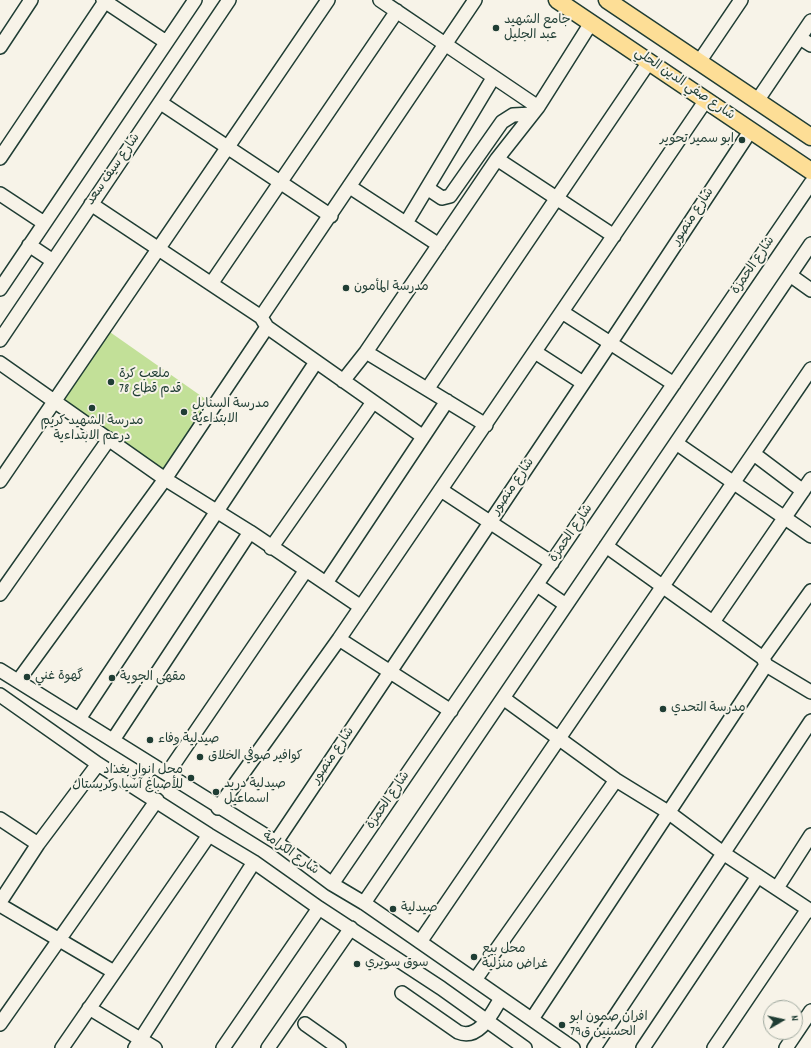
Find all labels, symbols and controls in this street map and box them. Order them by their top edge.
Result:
place label: جامع الشهيد عبد الجليل [504,13,571,44]
marker: جامع الشهيد عبد الجليل [491,23,501,33]
street label: شارع صفي الدين الحلي [631,46,737,124]
street label: شارع سيف سعد [84,131,144,209]
place label: ابو سمير تحوير [660,132,734,148]
marker: ابو سمير تحوير [737,135,747,145]
street label: شارع منصور [670,186,718,248]
street label: شارع الحمزة [729,234,779,298]
place label: مدرسة المأمون [354,280,429,296]
marker: مدرسة المأمون [341,283,351,293]
place label: ملعب كرة قدم قطاع 78 [119,367,182,398]
marker: ملعب كرة قدم قطاع 78 [106,377,116,387]
place label: مدرسة السنابل الابتداءية [192,397,269,428]
marker: مدرسة الشهيد كريم درعم الابتداءية [87,403,97,413]
marker: مدرسة السنابل الابتداءية [179,407,189,417]
place label: مدرسة الشهيد كريم درعم الابتداءية [40,414,144,445]
street label: شارع منصور [489,456,539,518]
street label: شارع الحمزة [547,502,597,566]
place label: گهوة غني [35,669,83,685]
place label: مقهى الجوية [120,670,186,686]
marker: گهوة غني [22,672,32,682]
marker: مقهى الجوية [107,673,117,683]
place label: مدرسة التحدي [671,701,746,717]
marker: مدرسة التحدي [658,704,668,714]
street label: شارع منصور [309,725,359,787]
place label: صيدلية وفاء [158,732,219,748]
marker: صيدلية وفاء [145,735,155,745]
place label: كوافير صوفي الخلاق [208,749,303,765]
marker: كوافير صوفي الخلاق [195,752,205,762]
place label: محل انوار بغداد للأصباغ آسيا وكريستال [72,763,183,794]
street label: شارع الحمزة [364,769,414,833]
marker: محل انوار بغداد للأصباغ آسيا وكريستال [186,773,196,783]
place label: صيدلية دريد اسماعيل [224,777,286,808]
marker: صيدلية دريد اسماعيل [211,787,221,797]
street label: شارع الكرامة [259,829,321,879]
place label: صيدلية [401,901,438,917]
marker: صيدلية [388,904,398,914]
place label: محل بيع غراض منزلية [482,942,548,973]
marker: محل بيع غراض منزلية [469,952,479,962]
place label: سوق سويري [365,956,429,972]
marker: سوق سويري [352,959,362,969]
north arrow [763,1000,803,1040]
place label: افران صمون ابو الحسنين ق79 [570,1010,648,1041]
text: N [786,1014,802,1022]
marker: افران صمون ابو الحسنين ق79 [557,1020,567,1030]

